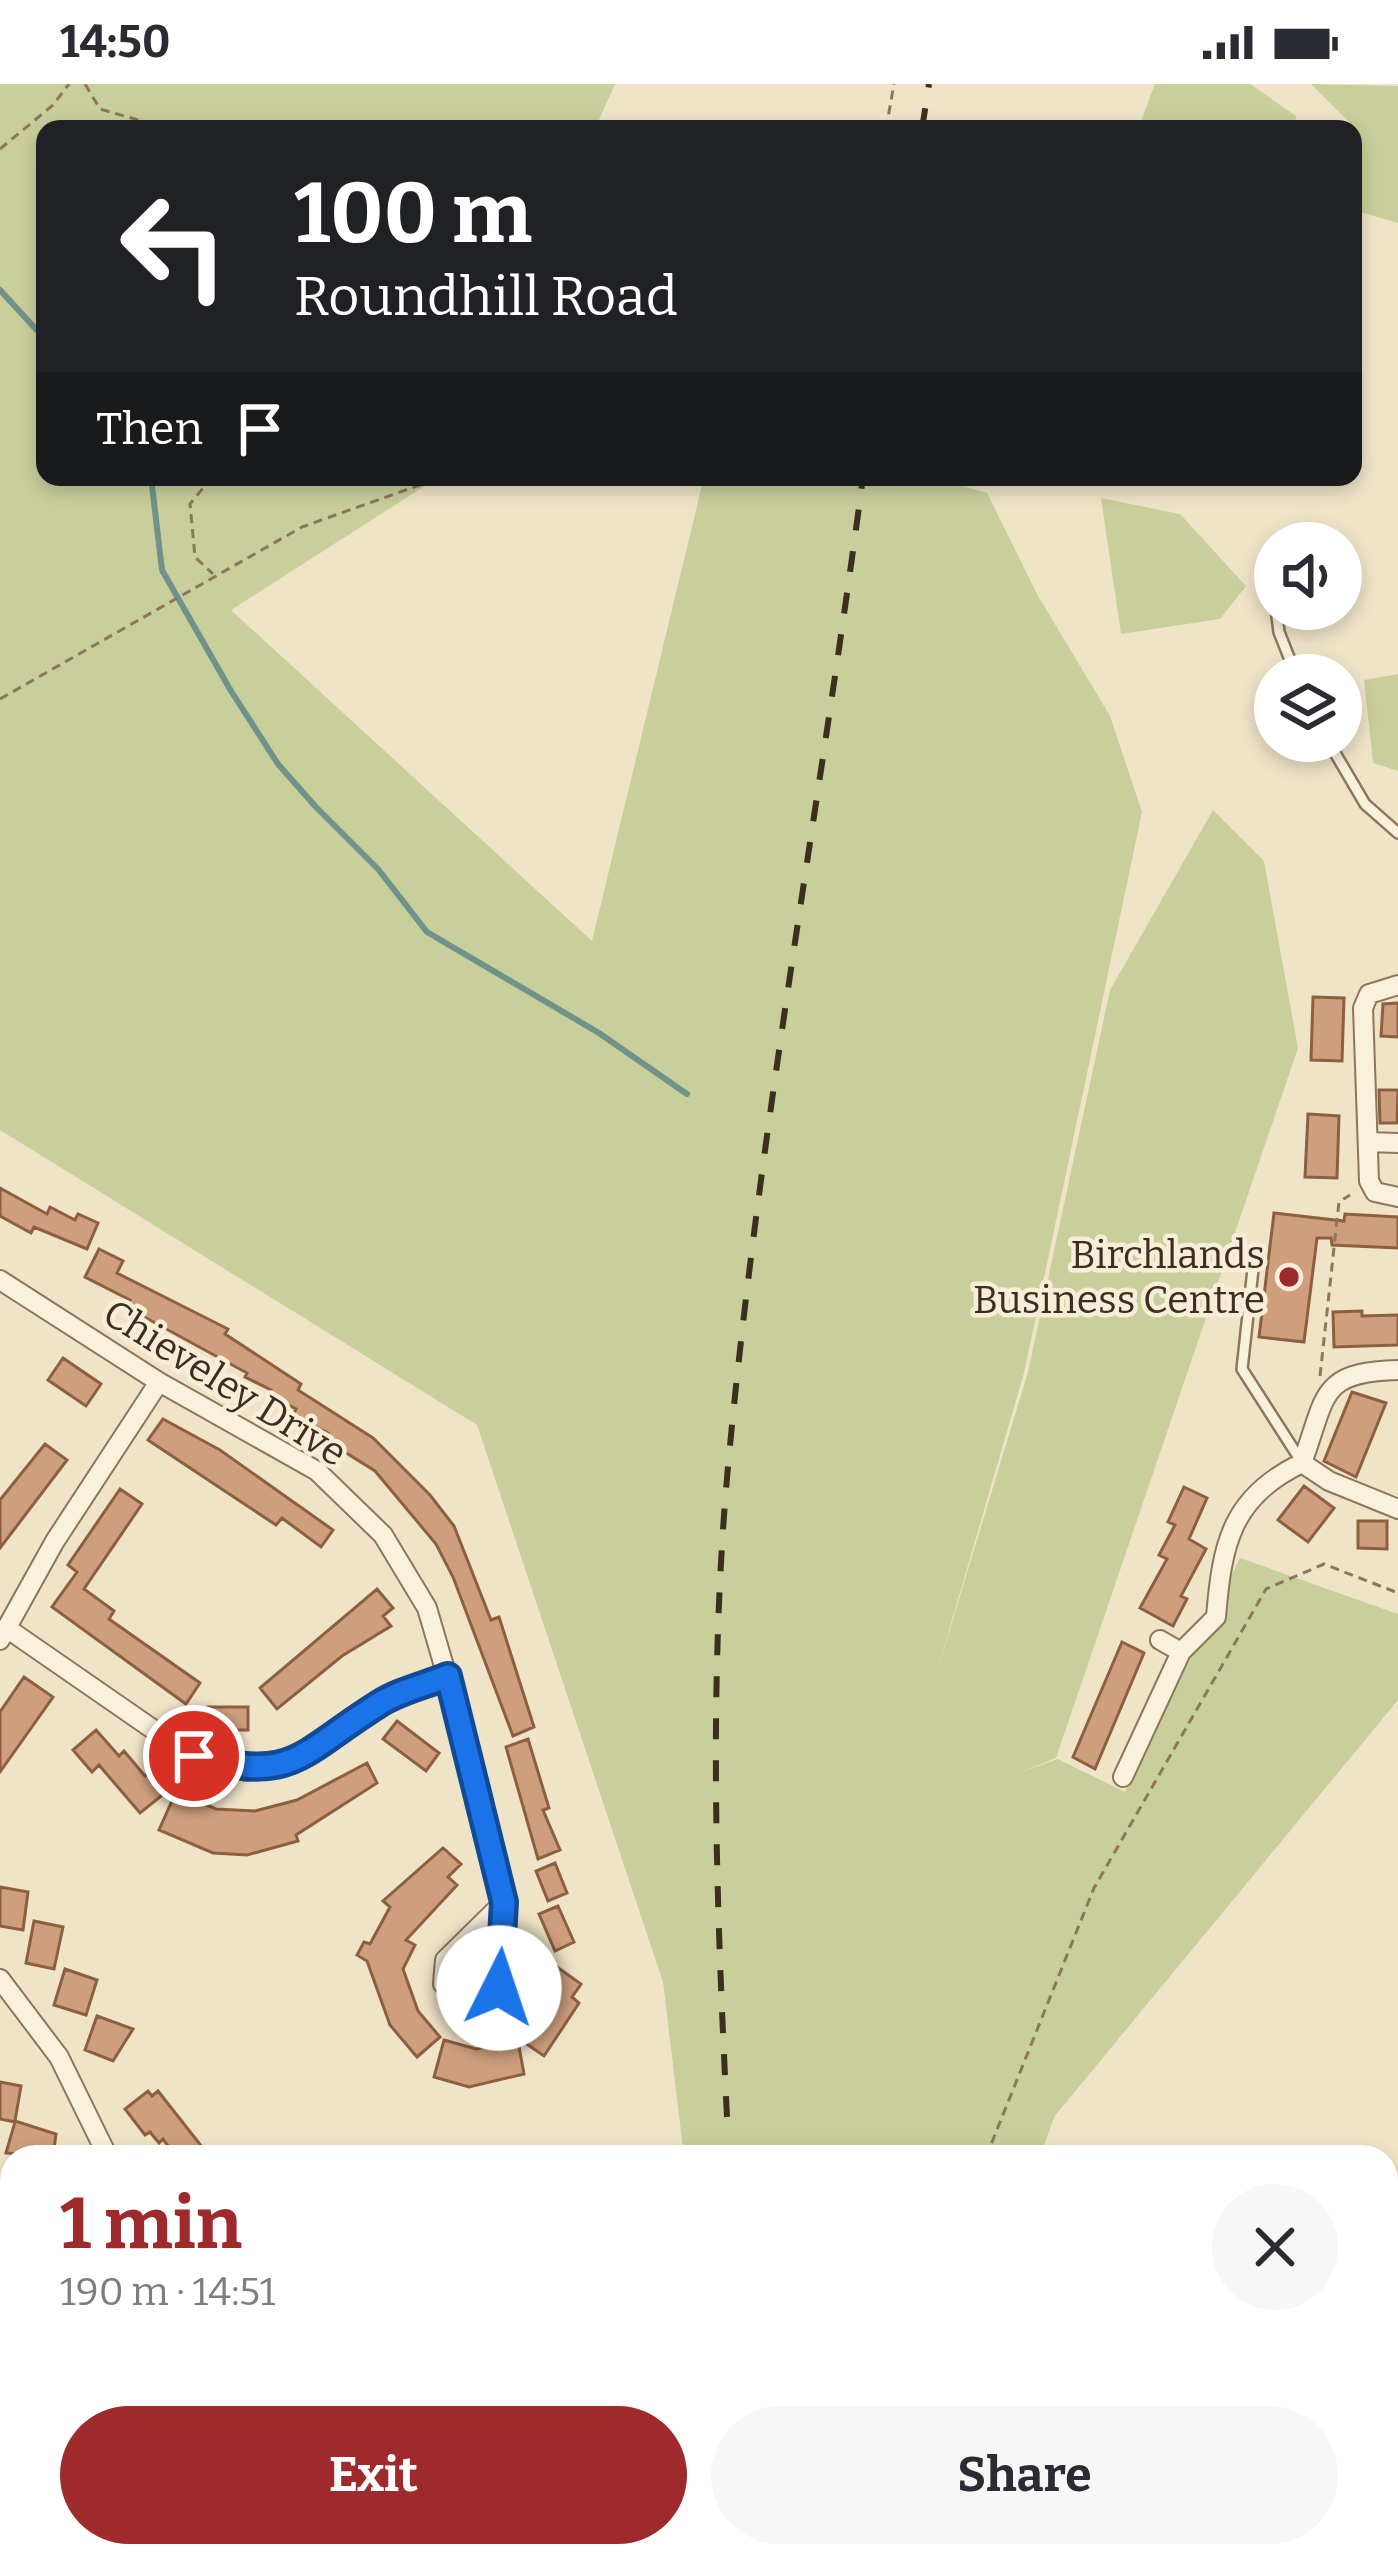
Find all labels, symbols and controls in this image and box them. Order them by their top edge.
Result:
text: 14:50 [60,15,171,69]
text: 100 m [294,163,532,264]
icon: left [96,168,252,324]
text: Roundhill Road [294,265,678,329]
icon: arrive [227,396,293,462]
text: Then [96,402,203,456]
map controls [1254,522,1362,762]
button: sound [1254,522,1362,630]
button: layers [1254,654,1362,762]
place label: Birchlands Business Centre [973,1232,1265,1323]
marker: Birchlands Business Centre [1276,1264,1302,1290]
street label: Chieveley Drive [95,1290,355,1476]
pin [143,1705,245,1807]
icon: arrive [161,1723,227,1789]
position arrow [436,1925,562,2051]
text: 1 min [60,2181,242,2267]
button: close [1212,2184,1338,2310]
text: 190 m · 14:51 [60,2269,276,2315]
button: Exit [60,2406,687,2544]
button: Share [711,2406,1338,2544]

